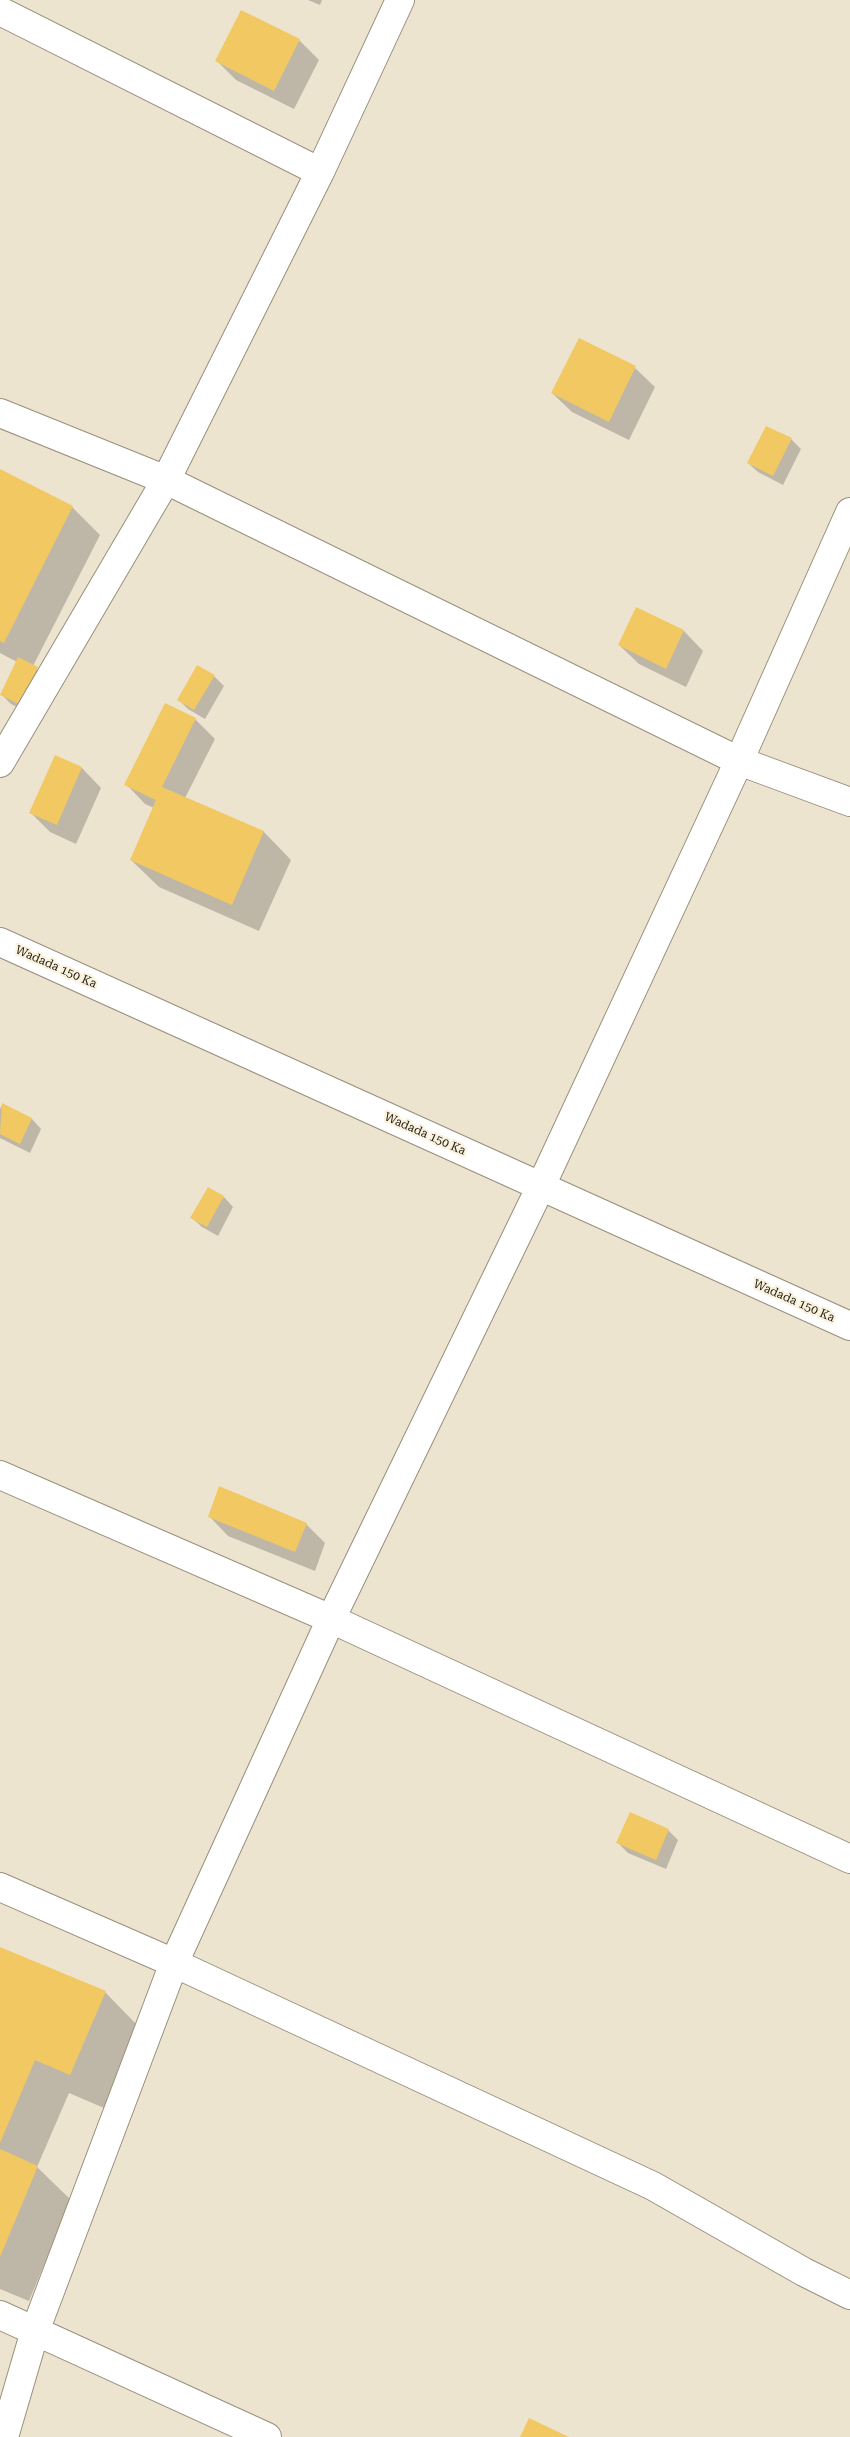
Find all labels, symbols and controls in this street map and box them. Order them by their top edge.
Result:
street label: Wadada 150 Ka [13,943,99,991]
street label: Wadada 150 Ka [382,1110,468,1158]
street label: Wadada 150 Ka [751,1277,837,1325]

